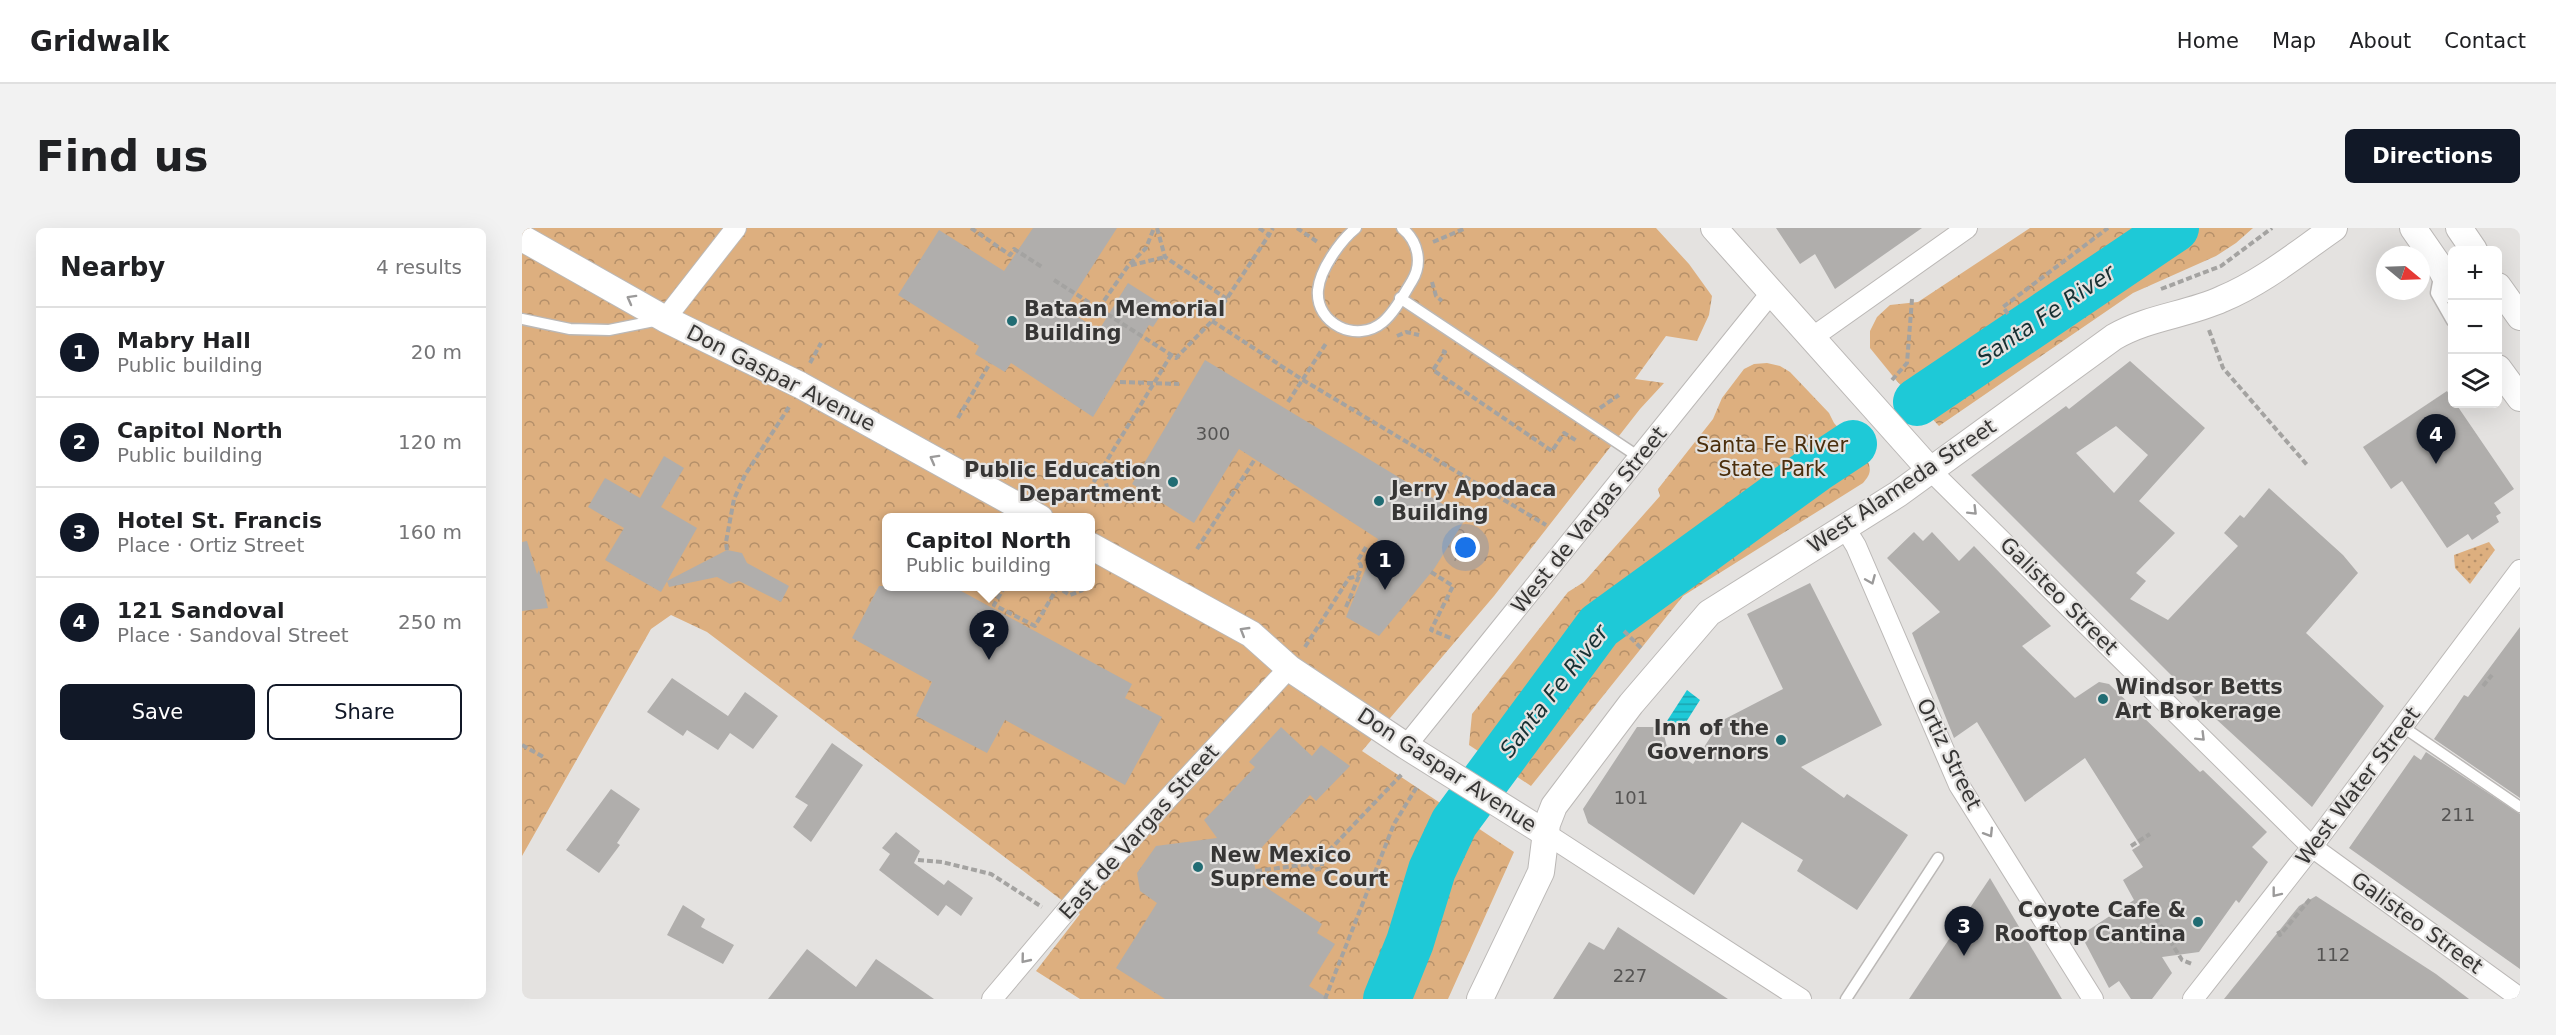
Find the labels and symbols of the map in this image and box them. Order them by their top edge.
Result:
north arrow [2376,246,2430,300]
water label: Santa Fe River [1972,259,2121,370]
one-way arrow [627,295,637,307]
place label: Bataan Memorial Building [1024,297,1225,345]
marker: Bataan Memorial Building [1005,314,1019,328]
street label: Don Gaspar Avenue [683,320,879,436]
street label: West Alameda Street [1803,414,2001,558]
pin: 4 [2416,414,2456,464]
street label: West de Vargas Street [1506,422,1672,618]
house number: 300 [1196,423,1230,444]
park label: Santa Fe River State Park [1696,433,1848,481]
one-way arrow [929,455,940,466]
place label: Public Education Department [964,458,1161,506]
marker: Public Education Department [1166,475,1180,489]
place label: Jerry Apodaca Building [1389,477,1556,525]
marker: Jerry Apodaca Building [1372,494,1386,508]
one-way arrow [1966,504,1977,515]
street label: Galisteo Street [1995,532,2123,660]
your location [1451,533,1480,562]
pin: 1 [1366,540,1404,590]
one-way arrow [1864,574,1876,585]
pin: 2 [970,610,1008,660]
water label: Santa Fe River [1495,618,1615,762]
one-way arrow [1240,626,1250,638]
place label: Windsor Betts Art Brokerage [2115,675,2283,723]
marker: Windsor Betts Art Brokerage [2096,692,2110,706]
street label: Ortiz Street [1912,694,1986,814]
street label: Don Gaspar Avenue [1353,703,1541,837]
street label: West Water Street [2291,703,2425,869]
place label: Inn of the Governors [1647,716,1769,764]
one-way arrow [2194,730,2205,741]
marker: Inn of the Governors [1774,733,1788,747]
street label: East de Vargas Street [1054,740,1224,924]
house number: 101 [1614,787,1648,808]
house number: 211 [2441,804,2475,825]
one-way arrow [1982,826,1993,837]
place label: New Mexico Supreme Court [1210,843,1388,891]
marker: New Mexico Supreme Court [1191,860,1205,874]
street label: Galisteo Street [2347,867,2487,979]
one-way arrow [2273,886,2284,897]
place label: Coyote Cafe & Rooftop Cantina [1994,898,2186,946]
pin: 3 [1944,906,1984,956]
marker: Coyote Cafe & Rooftop Cantina [2191,915,2205,929]
house number: 112 [2316,944,2350,965]
one-way arrow [1021,952,1032,963]
house number: 227 [1613,965,1647,986]

